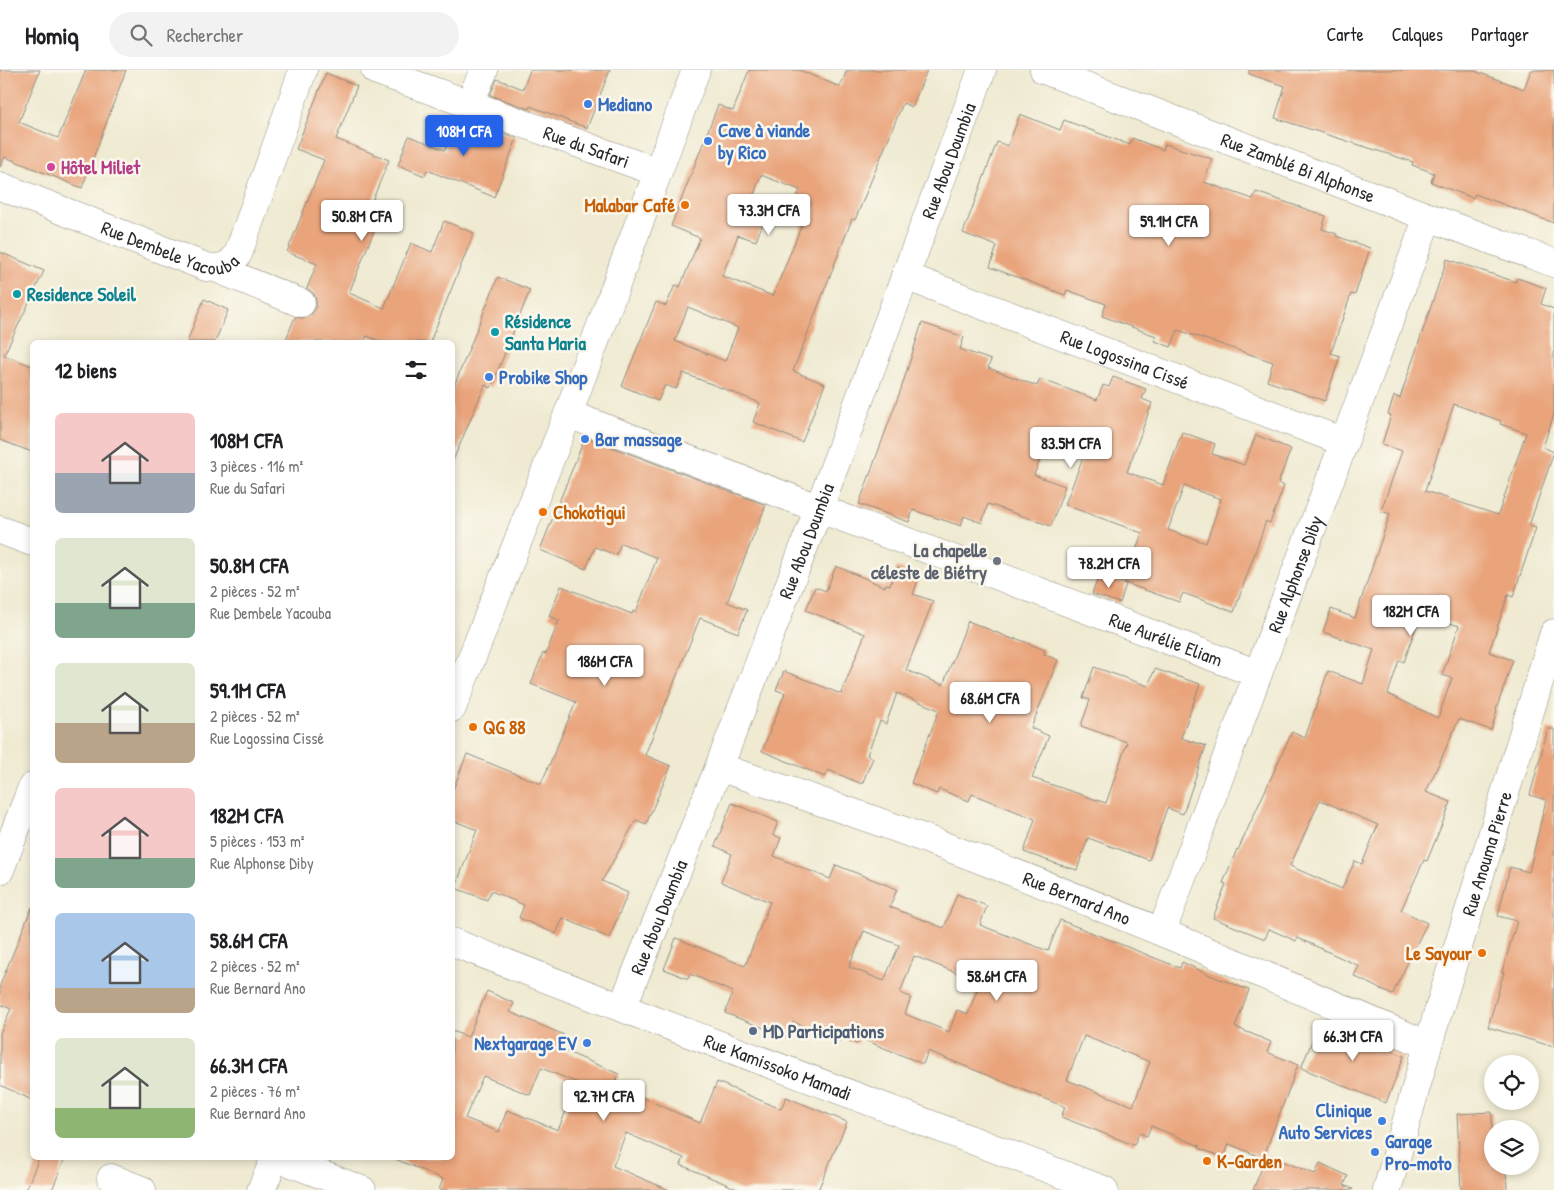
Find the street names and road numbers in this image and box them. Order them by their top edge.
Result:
street label: Rue Abou Doumbia [915,99,982,222]
street label: Rue du Safari [540,119,633,174]
street label: Rue Zamblé Bi Alphonse [1217,126,1379,209]
street label: Rue Dembele Yacouba [98,214,245,281]
street label: Rue Logossina Cissé [1057,323,1193,395]
street label: Rue Abou Doumbia [772,479,840,603]
street label: Rue Alphonse Diby [1261,512,1329,636]
street label: Rue Aurélie Eliam [1106,606,1226,673]
street label: Rue Anouma Pierre [1455,787,1518,919]
street label: Rue Abou Doumbia [624,855,694,978]
street label: Rue Bernard Ano [1019,865,1135,931]
street label: Rue Kamissoko Mamadi [700,1027,855,1107]

